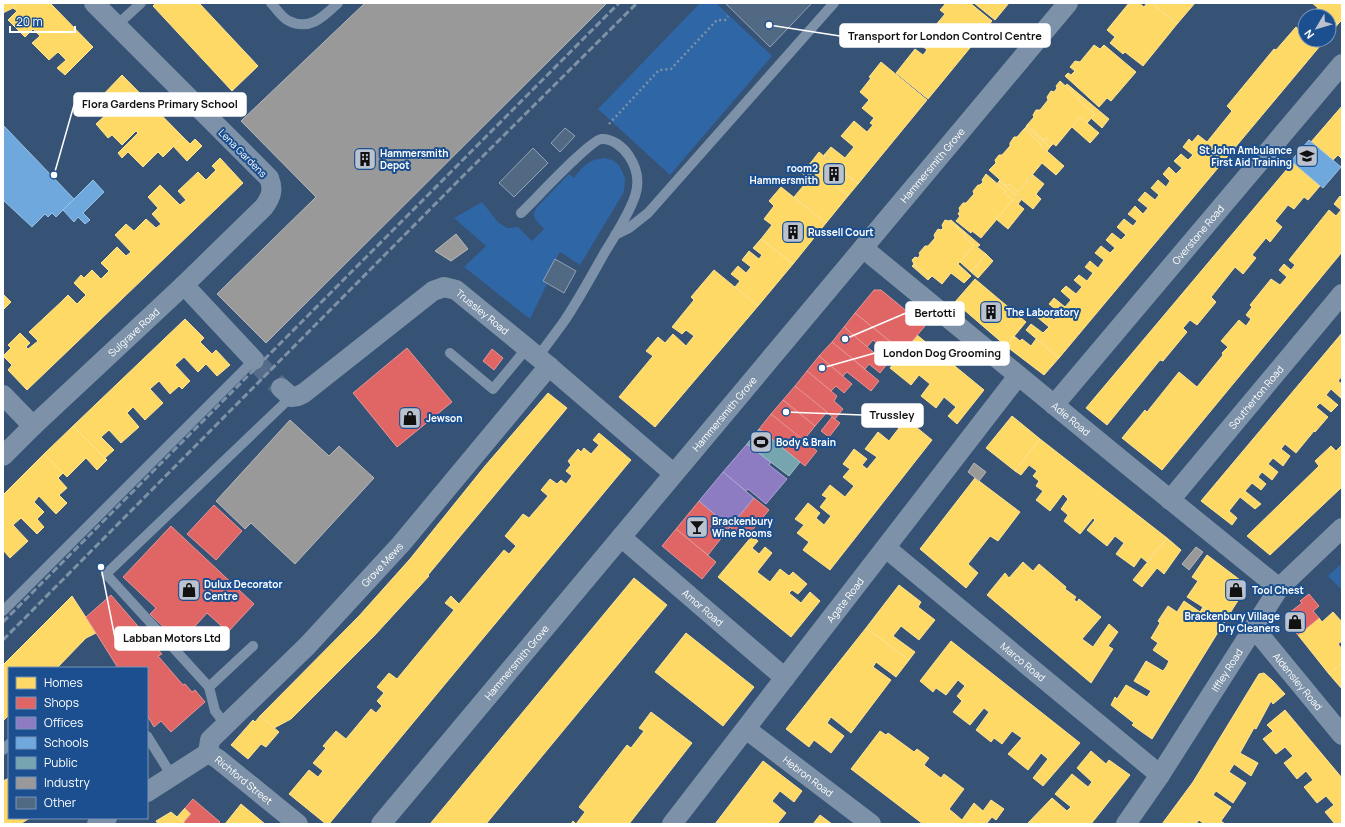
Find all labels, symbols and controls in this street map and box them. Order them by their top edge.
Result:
scale bar [10,8,75,34]
north arrow [1297,8,1337,48]
text: 20 m [16,13,43,30]
callout: Transport for London Control Centre [840,24,1050,47]
text: N [1300,27,1317,42]
text: Transport for London Control Centre [848,28,1042,43]
callout: Flora Gardens Primary School [74,93,246,116]
text: Flora Gardens Primary School [82,96,238,111]
street label: Hammersmith Grove [897,125,968,206]
street label: Lena Gardens [216,126,270,180]
place label: St John Ambulance First Aid Training [1199,143,1292,169]
school or university icon: St John Ambulance First Aid Training [1294,143,1320,169]
building icon: Hammersmith Depot [352,146,378,172]
place label: Hammersmith Depot [380,146,448,172]
place label: room2 Hammersmith [750,161,818,187]
building icon: room2 Hammersmith [821,161,847,187]
street label: Overstone Road [1169,202,1227,267]
building icon: Russell Court [780,219,806,245]
place label: Russell Court [808,225,873,239]
street label: Trussley Road [453,286,512,338]
building icon: The Laboratory [978,299,1004,325]
callout: Bertotti [906,302,964,325]
street label: Sulgrave Road [105,305,162,360]
text: Bertotti [914,305,956,320]
place label: The Laboratory [1006,305,1079,319]
callout: London Dog Grooming [875,342,1009,365]
text: London Dog Grooming [883,345,1001,360]
street label: Southerton Road [1225,362,1287,432]
street label: Hammersmith Grove [689,373,760,454]
street label: Adie Road [1049,399,1093,439]
callout: Trussley [862,404,923,427]
shop icon: Jewson [397,405,423,431]
text: Trussley [869,407,915,422]
place label: Jewson [426,411,463,425]
sports icon: Body & Brain [748,429,774,455]
place label: Body & Brain [776,435,836,449]
bar icon: Brackenbury Wine Rooms [684,514,710,540]
place label: Brackenbury Wine Rooms [712,514,773,540]
street label: Grove Mews [358,539,406,590]
street label: Agate Road [823,575,867,625]
shop icon: Dulux Decorator Centre [176,577,202,603]
place label: Dulux Decorator Centre [204,577,283,603]
shop icon: Tool Chest [1223,577,1249,603]
place label: Tool Chest [1252,583,1304,597]
street label: Amor Road [679,586,726,629]
place label: Brackenbury Village Dry Cleaners [1185,609,1281,635]
shop icon: Brackenbury Village Dry Cleaners [1282,609,1308,635]
street label: Hammersmith Grove [481,622,552,703]
callout: Labban Motors Ltd [115,627,229,650]
text: Labban Motors Ltd [123,630,221,645]
street label: Marco Road [998,639,1049,684]
street label: Iffley Road [1208,646,1246,694]
street label: Aldensley Road [1270,650,1326,713]
legend [8,667,148,819]
text: Homes [44,674,83,691]
text: Shops [44,694,79,711]
text: Offices [44,714,83,731]
text: Schools [44,734,88,751]
street label: Richford Street [212,752,276,808]
street label: Hebron Road [780,753,836,800]
text: Public [44,754,78,771]
text: Industry [44,774,90,791]
text: Other [44,794,77,811]

